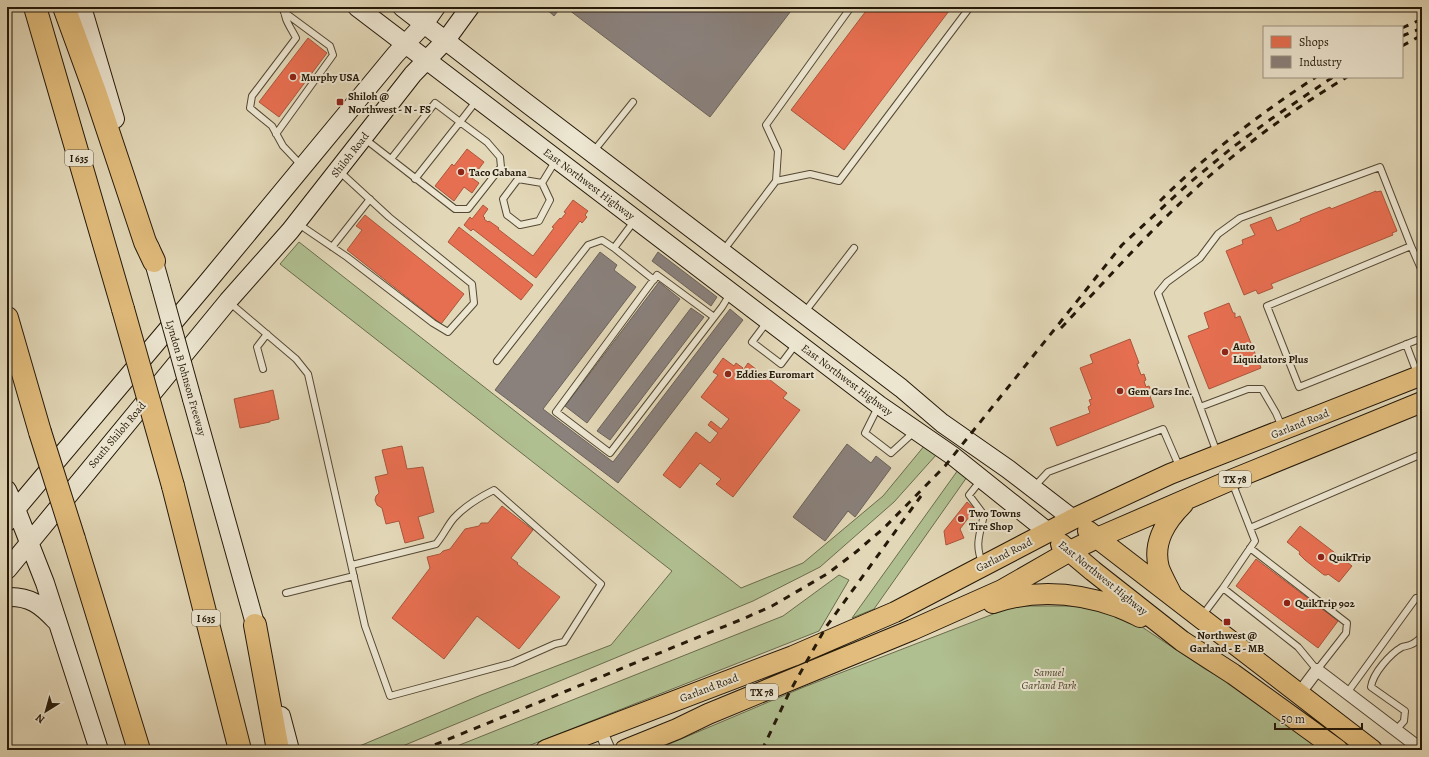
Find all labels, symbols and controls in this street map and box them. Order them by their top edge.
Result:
legend [1263,26,1403,78]
text: Shops [1299,34,1329,50]
text: Industry [1299,54,1342,70]
place label: Murphy USA [301,70,359,85]
marker: Murphy USA [288,72,298,82]
place label: Shiloh @ Northwest - N - FS [348,89,431,117]
marker: Shiloh @ Northwest - N - FS [335,97,345,107]
street label: Shiloh Road [328,129,373,181]
street label: East Northwest Highway [540,145,638,223]
road number: I 635 [65,150,93,166]
place label: Taco Cabana [469,165,528,180]
marker: Taco Cabana [456,167,466,177]
street label: Lyndon B Johnson Freeway [162,318,210,438]
place label: Auto Liquidators Plus [1232,339,1309,367]
street label: East Northwest Highway [798,341,896,419]
marker: Auto Liquidators Plus [1220,347,1230,357]
place label: Eddies Euromart [736,367,814,382]
marker: Eddies Euromart [723,369,733,379]
place label: Gem Cars Inc. [1128,384,1192,399]
marker: Gem Cars Inc. [1115,386,1125,396]
street label: South Shiloh Road [85,399,149,471]
street label: Garland Road [1269,406,1331,442]
road number: TX 78 [1219,471,1251,487]
place label: Two Towns Tire Shop [969,506,1021,534]
marker: Two Towns Tire Shop [956,514,966,524]
street label: Garland Road [973,534,1035,576]
street label: East Northwest Highway [1055,537,1151,619]
place label: QuikTrip [1329,550,1371,565]
marker: QuikTrip [1316,552,1326,562]
place label: QuikTrip 902 [1295,596,1355,611]
marker: QuikTrip 902 [1282,598,1292,608]
road number: I 635 [192,610,220,626]
marker: Northwest @ Garland - E - MB [1222,617,1232,627]
place label: Northwest @ Garland - E - MB [1190,628,1264,656]
park label: Samuel Garland Park [1021,665,1077,693]
street label: Garland Road [678,670,740,706]
road number: TX 78 [746,684,778,700]
north arrow [26,691,66,731]
scale bar [1275,705,1362,731]
text: N [33,710,48,727]
text: 50 m [1281,711,1305,727]

